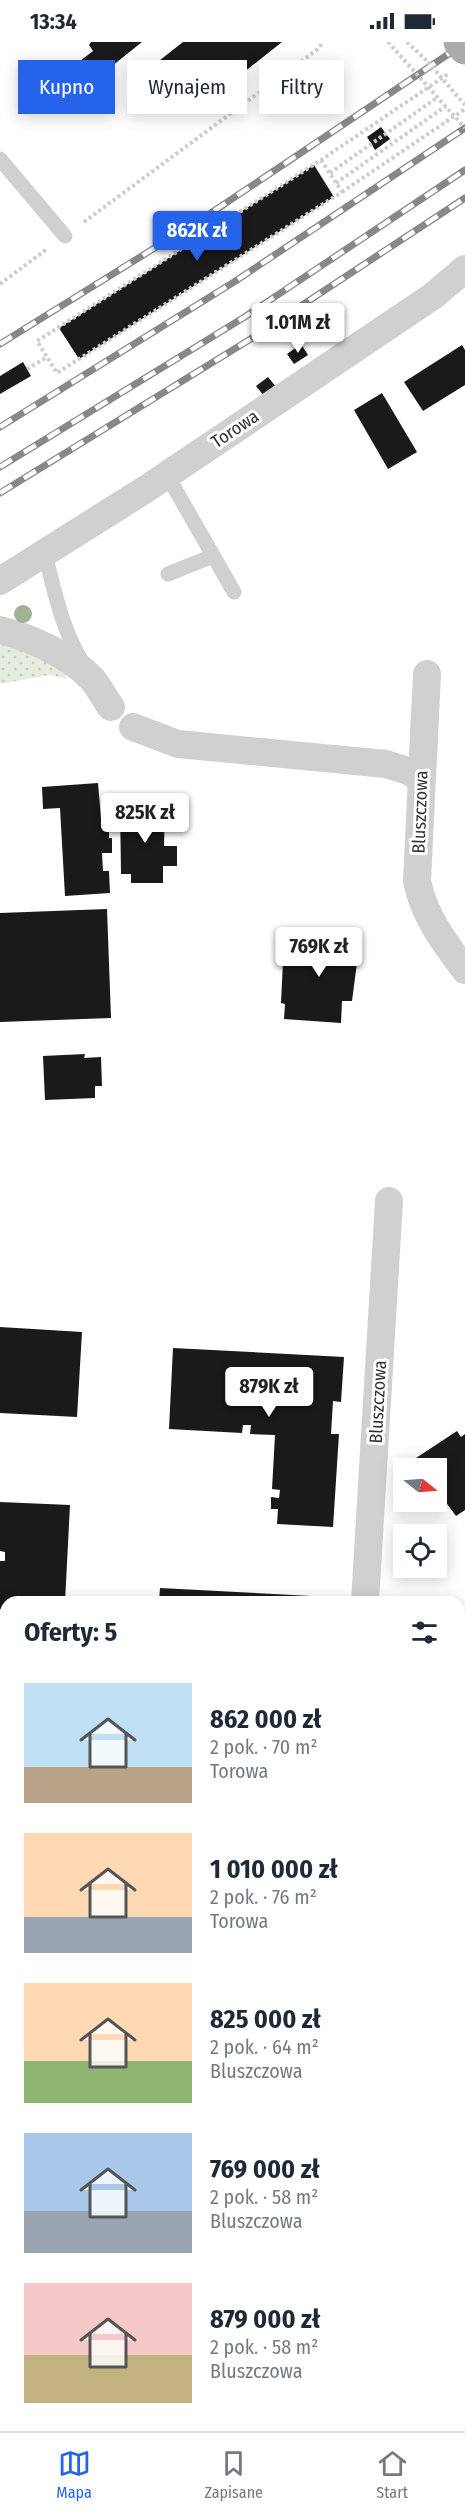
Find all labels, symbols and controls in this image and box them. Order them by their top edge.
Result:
text: 13:34 [30,8,77,35]
chip: Kupno [18,60,115,114]
chip: Wynajem [127,60,247,114]
chip: Filtry [259,60,344,114]
pin: 862K zł [142,211,252,262]
text: 862K zł [167,218,227,242]
pin: 1.01M zł [236,303,360,354]
text: 1.01M zł [266,310,331,334]
street label: Torowa [207,405,263,453]
street label: Bluszczowa [408,770,432,854]
pin: 825K zł [90,793,200,844]
text: 825K zł [115,800,175,824]
pin: 769K zł [264,927,374,978]
text: 769K zł [289,934,349,958]
street label: Bluszczowa [365,1360,391,1444]
pin: 879K zł [214,1367,324,1418]
text: 879K zł [239,1374,299,1398]
north arrow [393,1458,447,1512]
map controls [393,1458,447,1578]
button: locate [393,1524,447,1578]
icon: filters [408,1616,441,1649]
text: Oferty: 5 [24,1617,117,1648]
text: 862 000 zł [210,1704,322,1735]
icon: home [72,1707,144,1779]
text: 2 pok. · 70 m² [210,1735,317,1759]
text: Torowa [210,1759,268,1783]
text: 1 010 000 zł [210,1854,338,1885]
icon: home [72,1857,144,1929]
text: 2 pok. · 76 m² [210,1885,317,1909]
text: Torowa [210,1909,268,1933]
text: 825 000 zł [210,2004,321,2035]
icon: home [72,2007,144,2079]
text: 2 pok. · 64 m² [210,2035,319,2059]
text: Bluszczowa [210,2059,302,2083]
text: 769 000 zł [210,2154,320,2185]
icon: home [72,2157,144,2229]
text: 2 pok. · 58 m² [210,2185,318,2209]
text: Bluszczowa [210,2209,302,2233]
text: 879 000 zł [210,2304,320,2335]
icon: home [72,2307,144,2379]
text: 2 pok. · 58 m² [210,2335,318,2359]
text: Bluszczowa [210,2359,302,2383]
tab: Mapa [56,2447,92,2502]
tab: Zapisane [204,2447,263,2502]
tab: Start [376,2447,409,2502]

